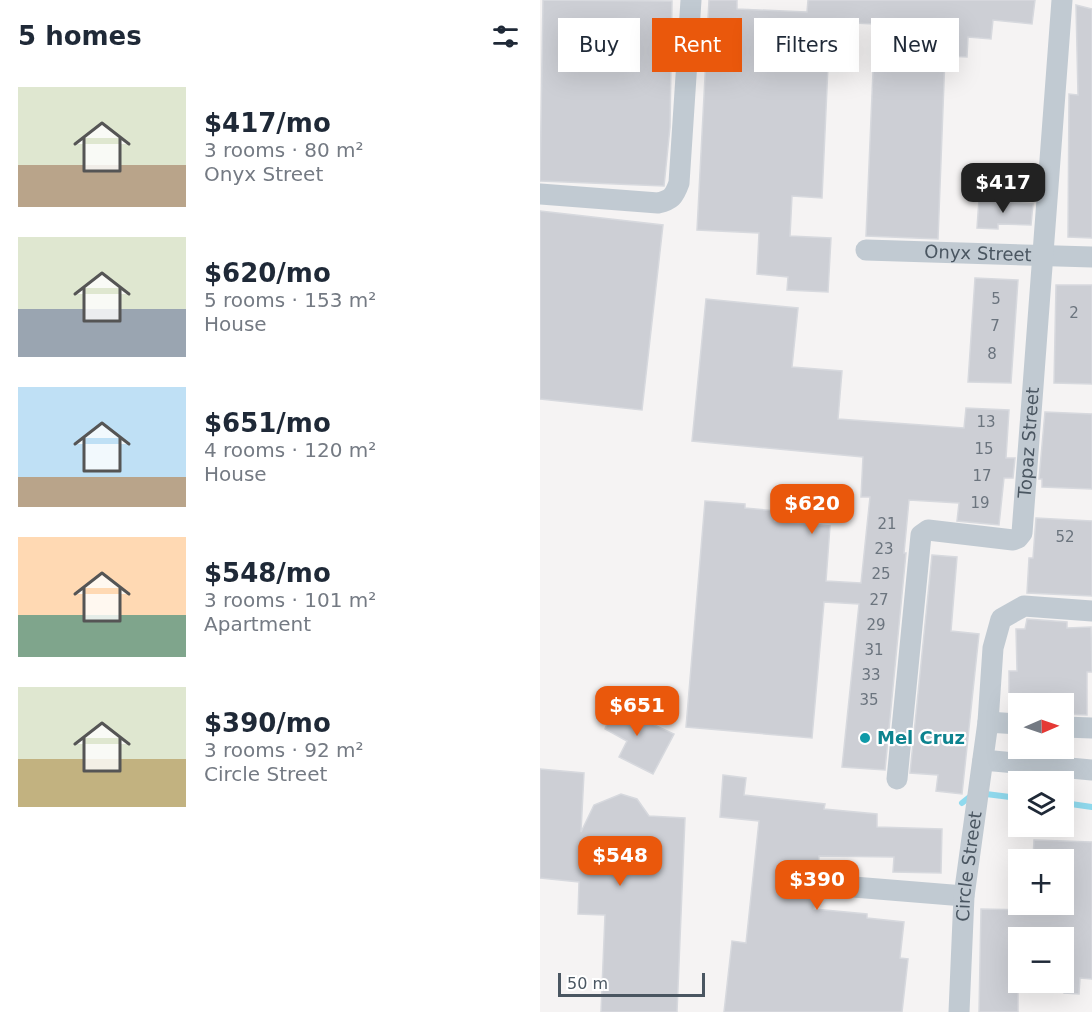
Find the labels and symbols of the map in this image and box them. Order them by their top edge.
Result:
pin: $417 [967,163,1039,214]
street label: Onyx Street [924,241,1032,265]
house number: 5 [991,290,1001,308]
house number: 2 [1069,304,1079,322]
house number: 7 [990,317,1000,335]
house number: 8 [987,345,997,363]
street label: Topaz Street [1014,386,1043,500]
house number: 13 [976,413,996,431]
house number: 15 [974,440,994,458]
house number: 17 [972,467,992,485]
pin: $620 [776,484,848,535]
house number: 19 [970,494,990,512]
house number: 21 [877,515,897,533]
house number: 52 [1055,528,1075,546]
house number: 23 [874,540,894,558]
house number: 25 [871,565,891,583]
house number: 27 [869,591,889,609]
house number: 29 [866,616,886,634]
house number: 31 [864,641,884,659]
house number: 33 [861,666,881,684]
pin: $651 [601,686,673,737]
house number: 35 [859,691,879,709]
north arrow [1008,693,1074,759]
place label: Mel Cruz [877,727,965,748]
marker: Mel Cruz [858,731,872,745]
street label: Circle Street [952,810,986,922]
pin: $548 [584,836,656,887]
pin: $390 [781,860,853,911]
scale bar [558,970,705,998]

